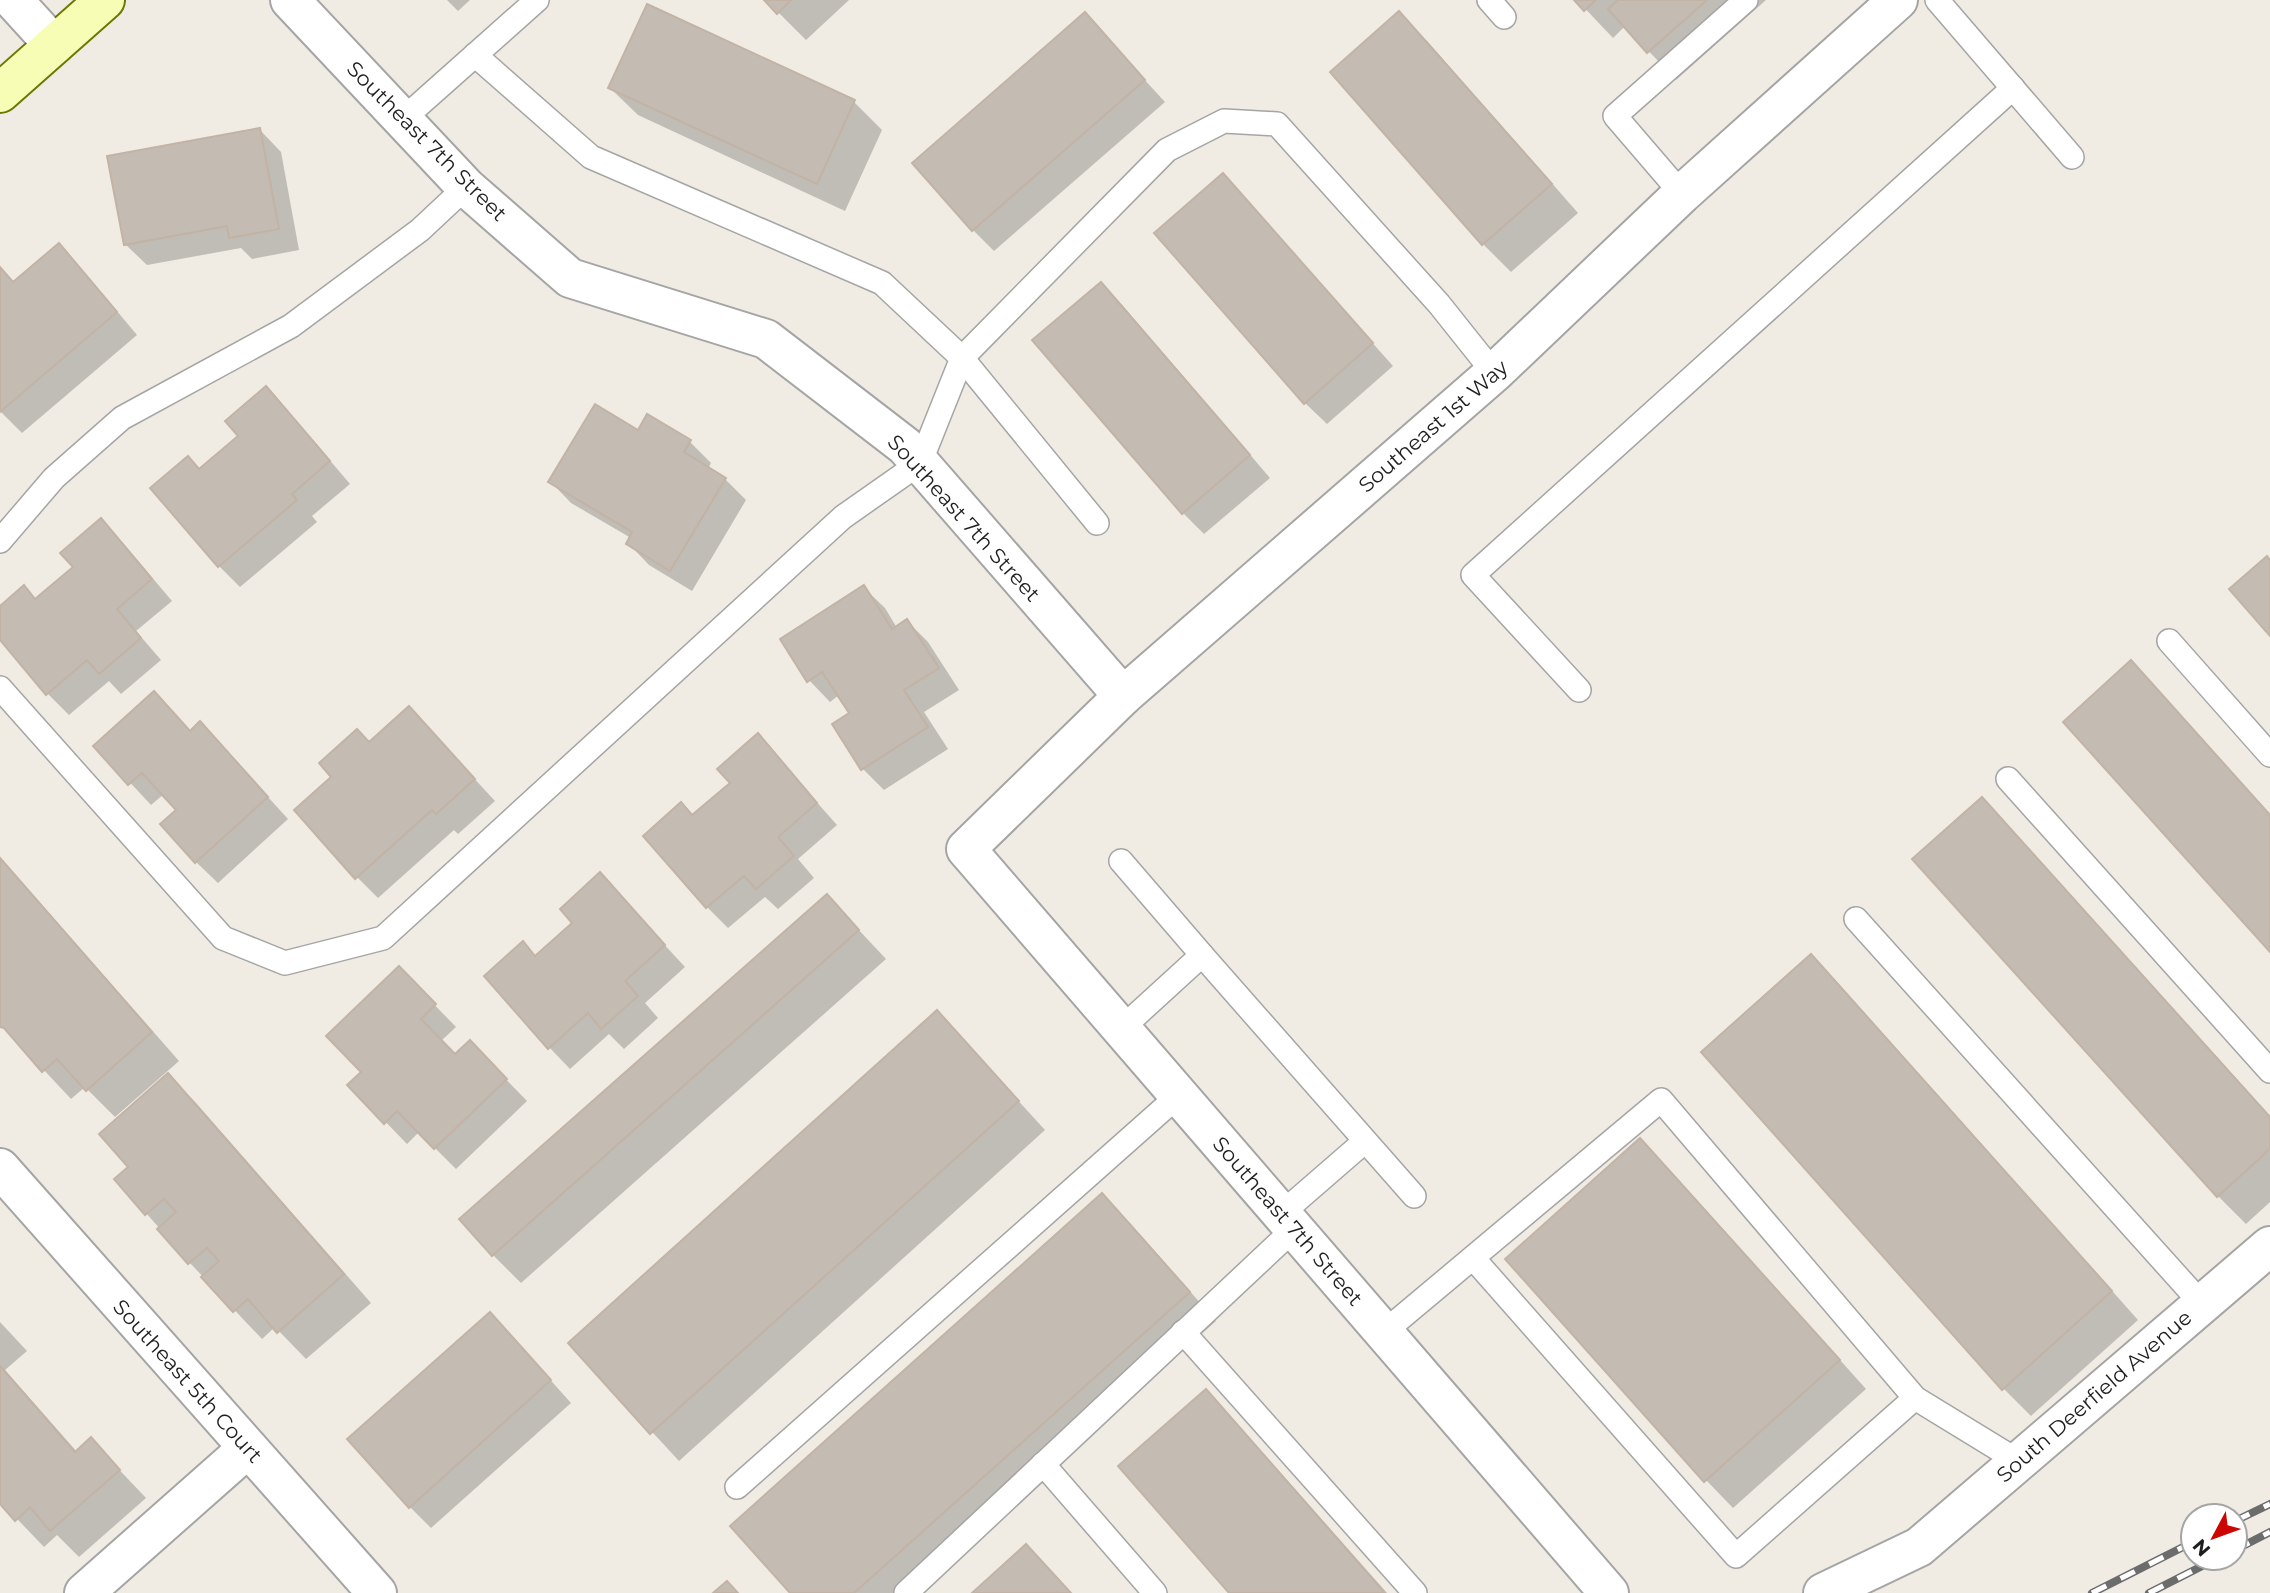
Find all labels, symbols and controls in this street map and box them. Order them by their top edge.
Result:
street label: Southeast 7th Street [342,56,512,226]
street label: Southeast 1st Way [1353,354,1513,498]
street label: Southeast 7th Street [883,429,1045,607]
street label: Southeast 7th Street [1208,1131,1368,1311]
street label: Southeast 5th Court [108,1294,268,1468]
street label: South Deerfield Avenue [1991,1305,2197,1487]
north arrow [2179,1502,2249,1572]
text: N [2188,1534,2215,1561]

